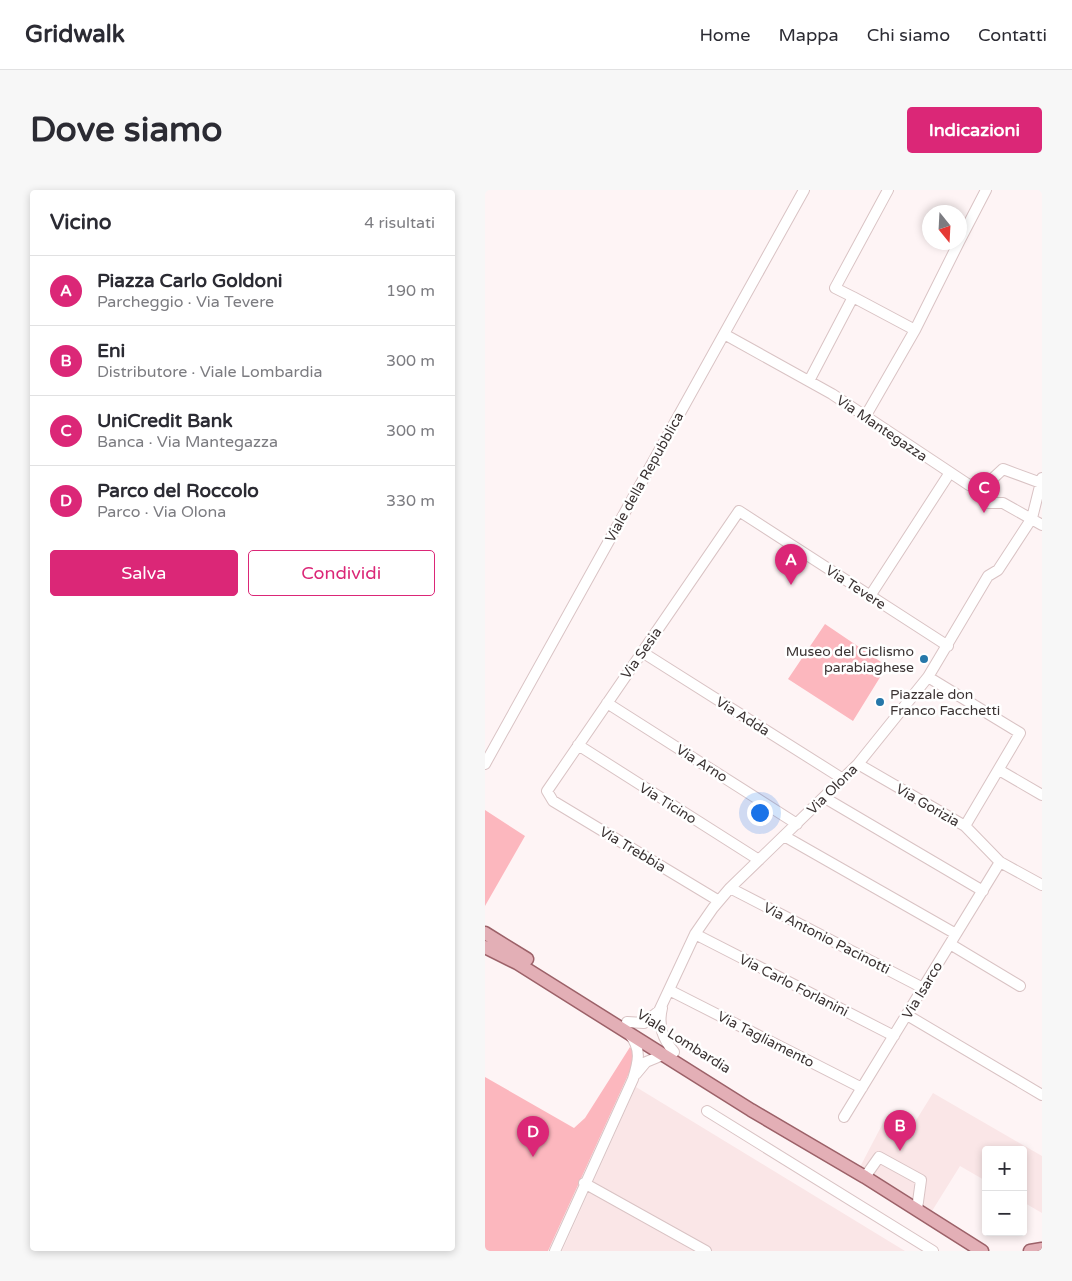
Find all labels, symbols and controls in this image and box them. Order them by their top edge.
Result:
text: Gridwalk [25,20,125,49]
text: Home [699,24,750,46]
text: Mappa [778,24,839,46]
text: Chi siamo [867,24,950,46]
text: Contatti [978,24,1047,46]
button: Indicazioni [907,107,1042,153]
text: Dove siamo [30,109,222,151]
north arrow [922,205,967,250]
text: Vicino [50,210,112,235]
text: 4 risultati [364,213,435,233]
text: Piazza Carlo Goldoni [97,270,282,292]
text: A [60,281,72,301]
text: 190 m [386,281,435,301]
text: Parcheggio · Via Tevere [97,292,274,312]
text: Eni [97,340,125,362]
text: B [60,351,72,371]
text: 300 m [386,351,435,371]
text: Distributore · Viale Lombardia [97,362,322,382]
street label: Via Mantegazza [833,392,930,465]
street label: Viale della Repubblica [602,409,687,545]
text: UniCredit Bank [97,410,233,432]
text: C [60,421,72,441]
text: 300 m [386,421,435,441]
text: Banca · Via Mantegazza [97,432,278,452]
pin: C [968,472,1000,513]
text: Parco del Roccolo [97,480,259,502]
text: D [60,491,72,511]
text: 330 m [386,491,435,511]
text: Parco · Via Olona [97,502,226,522]
pin: A [775,544,807,585]
button: Salva [50,550,238,596]
button: Condividi [248,550,435,596]
street label: Via Tevere [822,562,889,613]
street label: Via Sesia [617,624,665,682]
place label: Museo del Ciclismo parabiaghese [786,643,914,676]
marker: Museo del Ciclismo parabiaghese [918,653,930,665]
place label: Piazzale don Franco Facchetti [890,686,1000,719]
street label: Via Adda [713,693,773,740]
marker: Piazzale don Franco Facchetti [874,696,886,708]
street label: Via Arno [673,741,731,786]
street label: Via Olona [804,761,861,818]
street label: Via Ticino [636,779,700,828]
street label: Via Gorizia [893,780,963,831]
your location [747,800,773,826]
street label: Via Trebbia [596,823,669,876]
street label: Via Antonio Pacinotti [760,899,893,978]
street label: Via Carlo Forlanini [736,951,851,1020]
street label: Via Isarco [899,958,946,1022]
street label: Viale Lombardia [634,1006,734,1077]
street label: Via Tagliamento [715,1008,817,1071]
pin: B [884,1110,916,1151]
pin: D [517,1116,549,1157]
map controls [982,1146,1027,1236]
button: + [982,1146,1027,1191]
button: − [982,1191,1027,1236]

